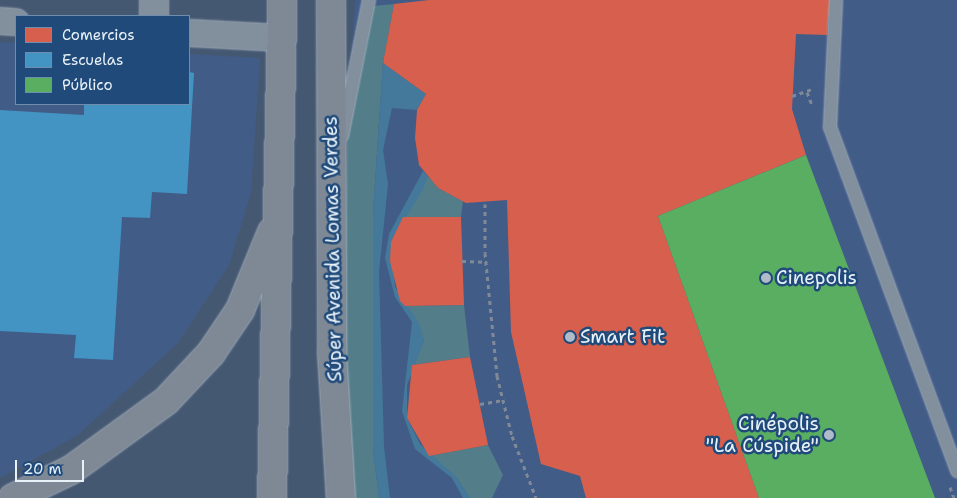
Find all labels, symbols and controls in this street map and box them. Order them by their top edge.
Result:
legend [15,15,190,105]
text: Comercios [62,25,135,45]
text: Escuelas [62,50,124,70]
text: Público [62,75,113,95]
street label: Súper Avenida Lomas Verdes [319,116,347,382]
place label: Cinepolis [776,267,857,289]
marker: Cinepolis [760,272,772,284]
place label: Smart Fit [580,326,665,348]
marker: Smart Fit [564,331,576,343]
place label: Cinépolis "La Cúspide" [706,413,819,457]
marker: Cinépolis "La Cúspide" [823,429,835,441]
scale bar [18,450,86,482]
text: 20 m [23,459,62,479]

